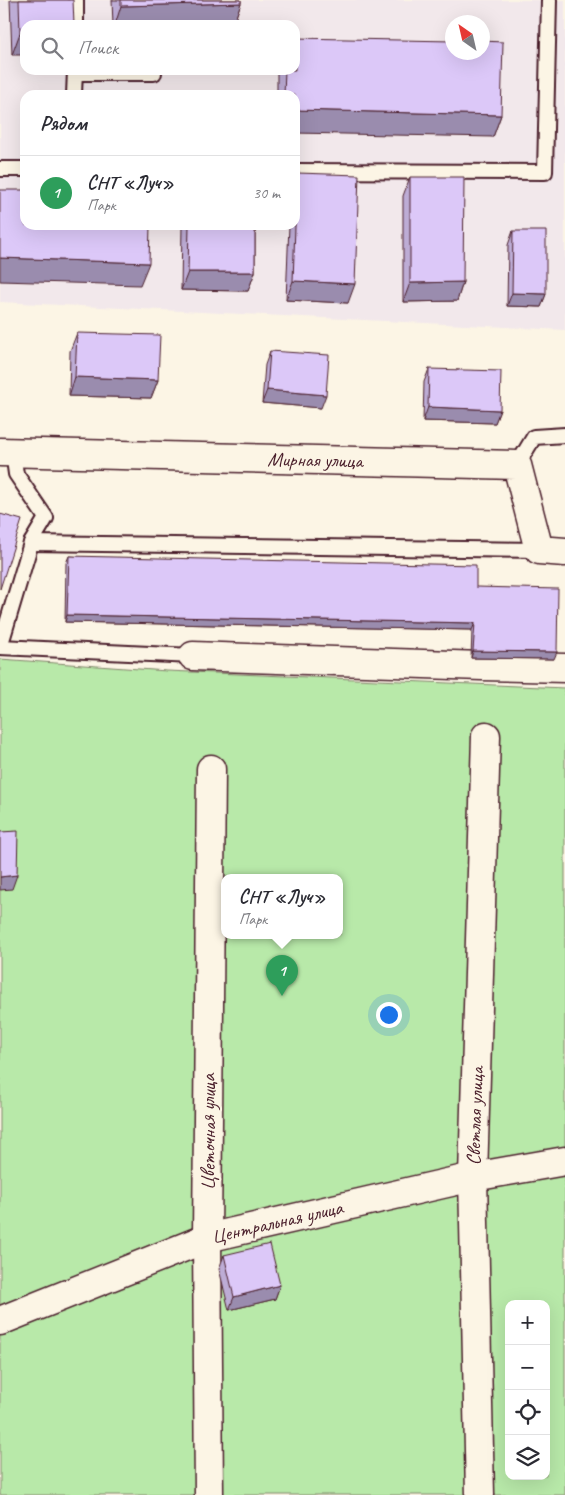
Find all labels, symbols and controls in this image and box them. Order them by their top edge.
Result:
north arrow [445,15,490,60]
search box [20,20,300,75]
icon: search [38,34,66,62]
text: Поиск [78,36,118,60]
text: Рядом [40,110,87,136]
text: СНТ «Луч» [87,171,174,195]
text: 1 [52,183,60,203]
text: 30 m [253,183,280,203]
text: Парк [87,195,116,215]
street label: Мирная улица [267,447,365,473]
popup [221,874,343,939]
text: СНТ «Луч» [239,885,325,909]
text: Парк [239,909,267,929]
pin: 1 [266,955,298,996]
your location [376,1002,402,1028]
street label: Светлая улица [461,1065,489,1166]
street label: Цветочная улица [196,1073,221,1190]
street label: Центральная улица [209,1194,346,1249]
map controls [505,1300,550,1480]
button: + [505,1300,550,1345]
button: − [505,1345,550,1390]
button: locate [505,1390,550,1435]
button: layers [505,1435,550,1480]

